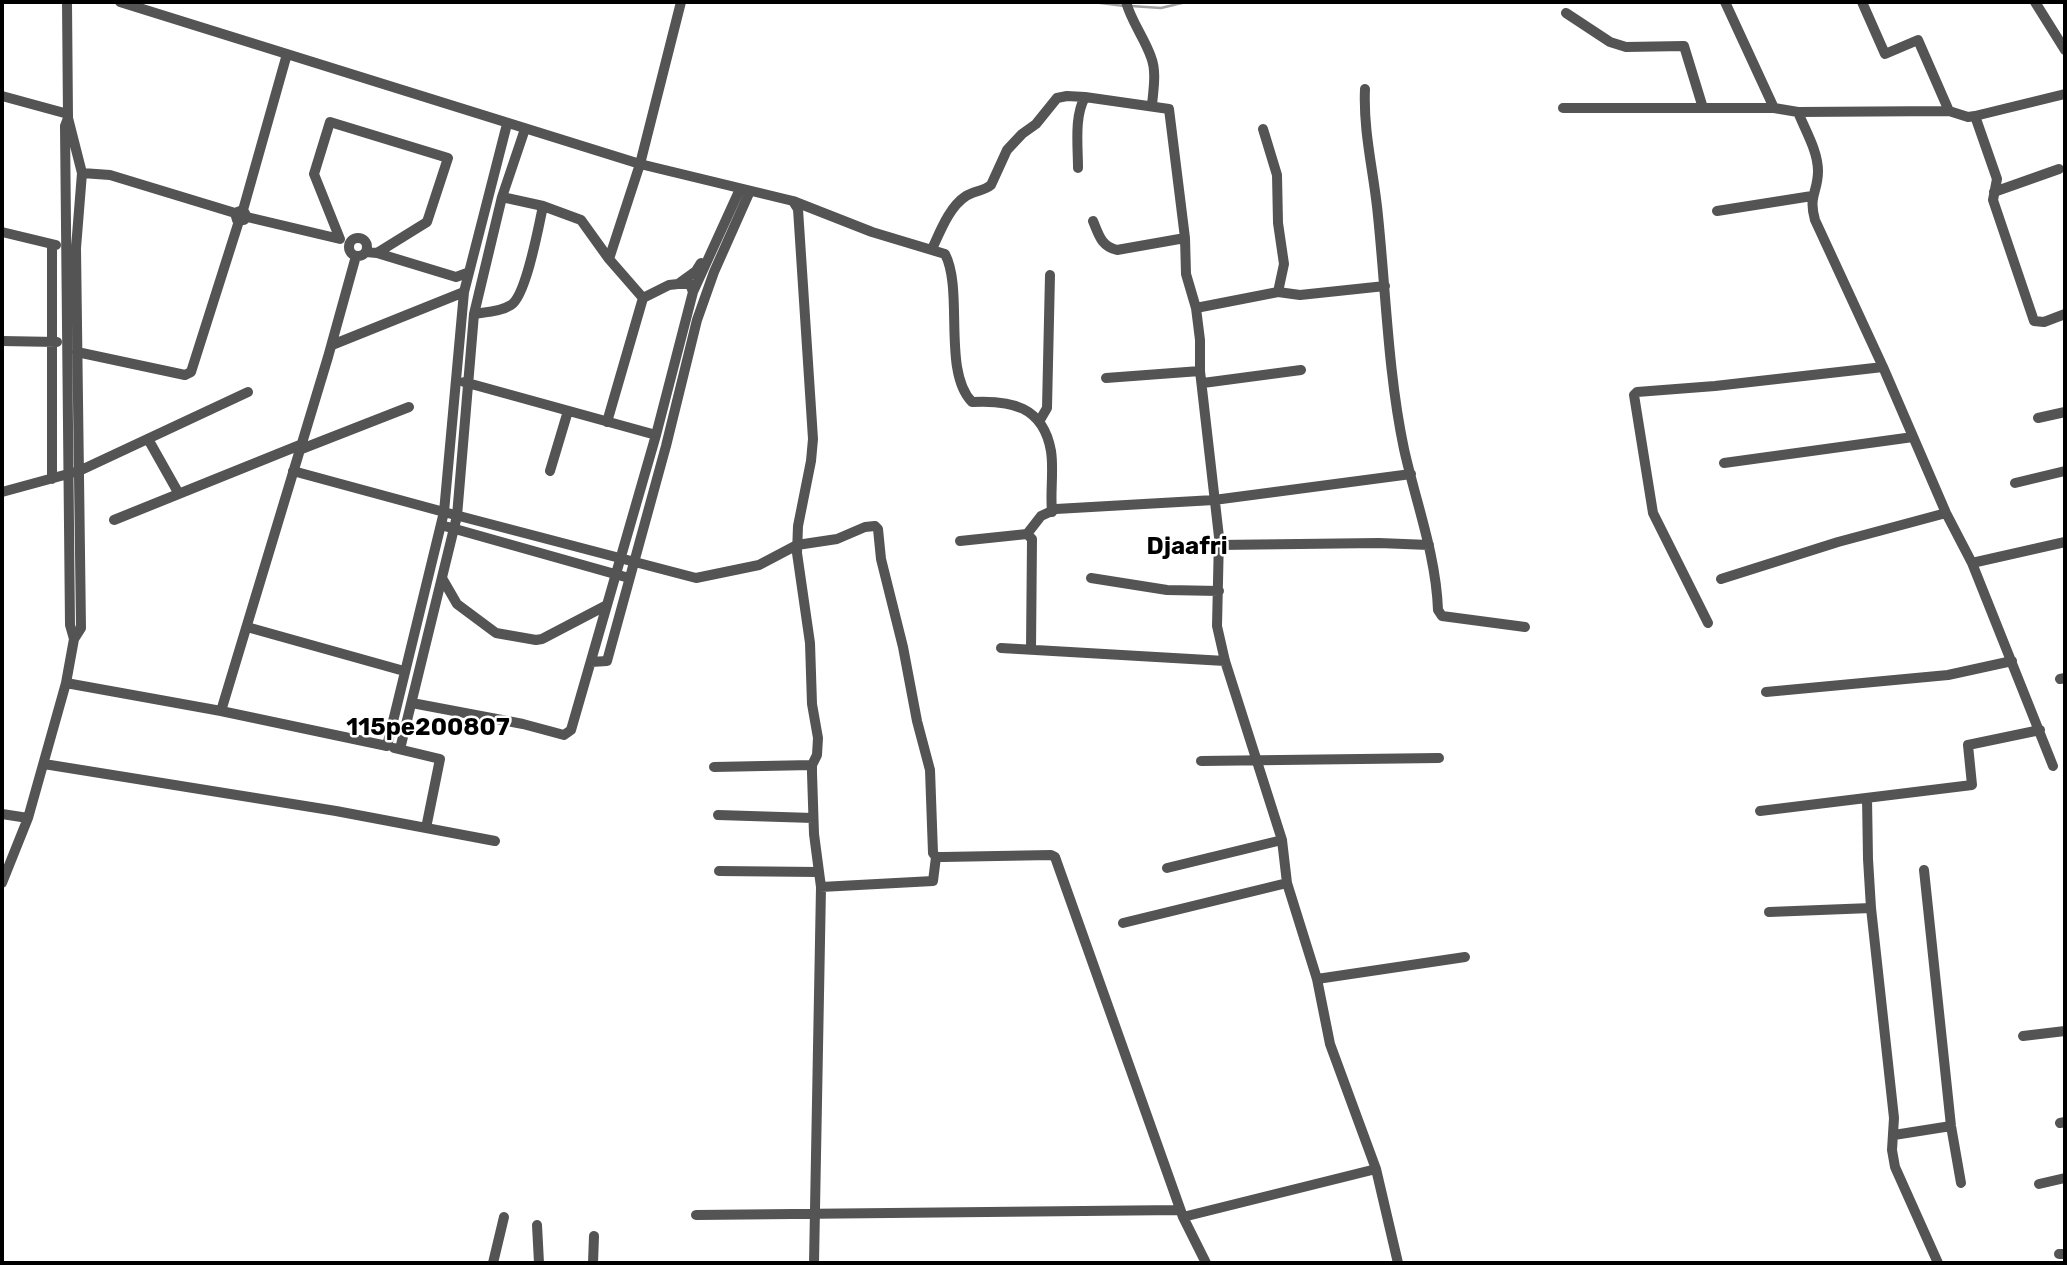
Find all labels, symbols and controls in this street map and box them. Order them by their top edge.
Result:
district label: Djaafri [1146,533,1228,561]
district label: 115pe200807 [346,714,510,742]

